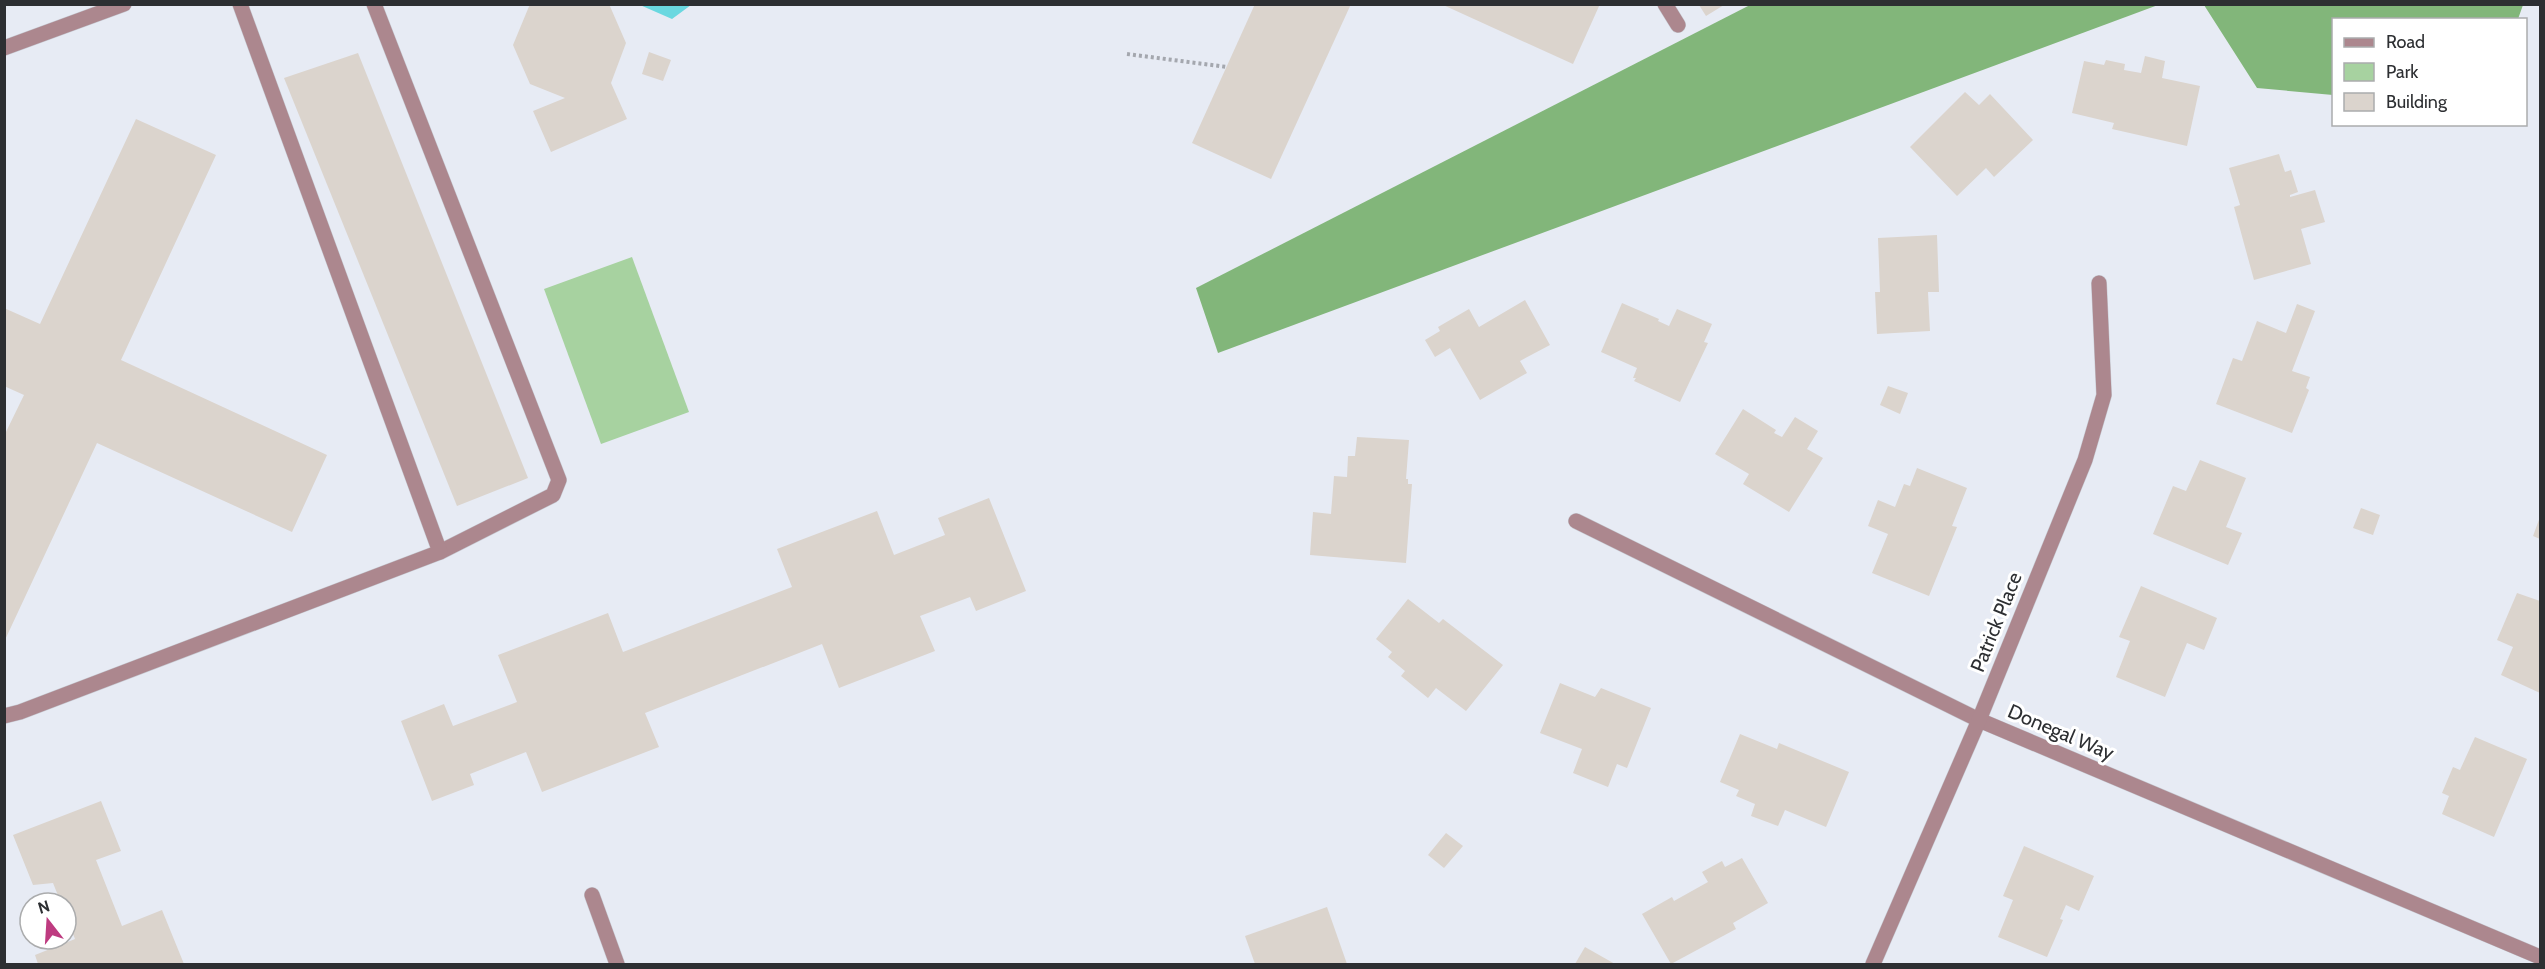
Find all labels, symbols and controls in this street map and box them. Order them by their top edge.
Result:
legend [2332,18,2527,126]
text: Road [2386,31,2425,53]
text: Park [2386,61,2419,83]
text: Building [2386,91,2448,113]
street label: Patrick Place [1965,569,2027,675]
street label: Donegal Way [2004,699,2118,765]
north arrow [18,891,78,951]
text: N [36,896,52,918]

